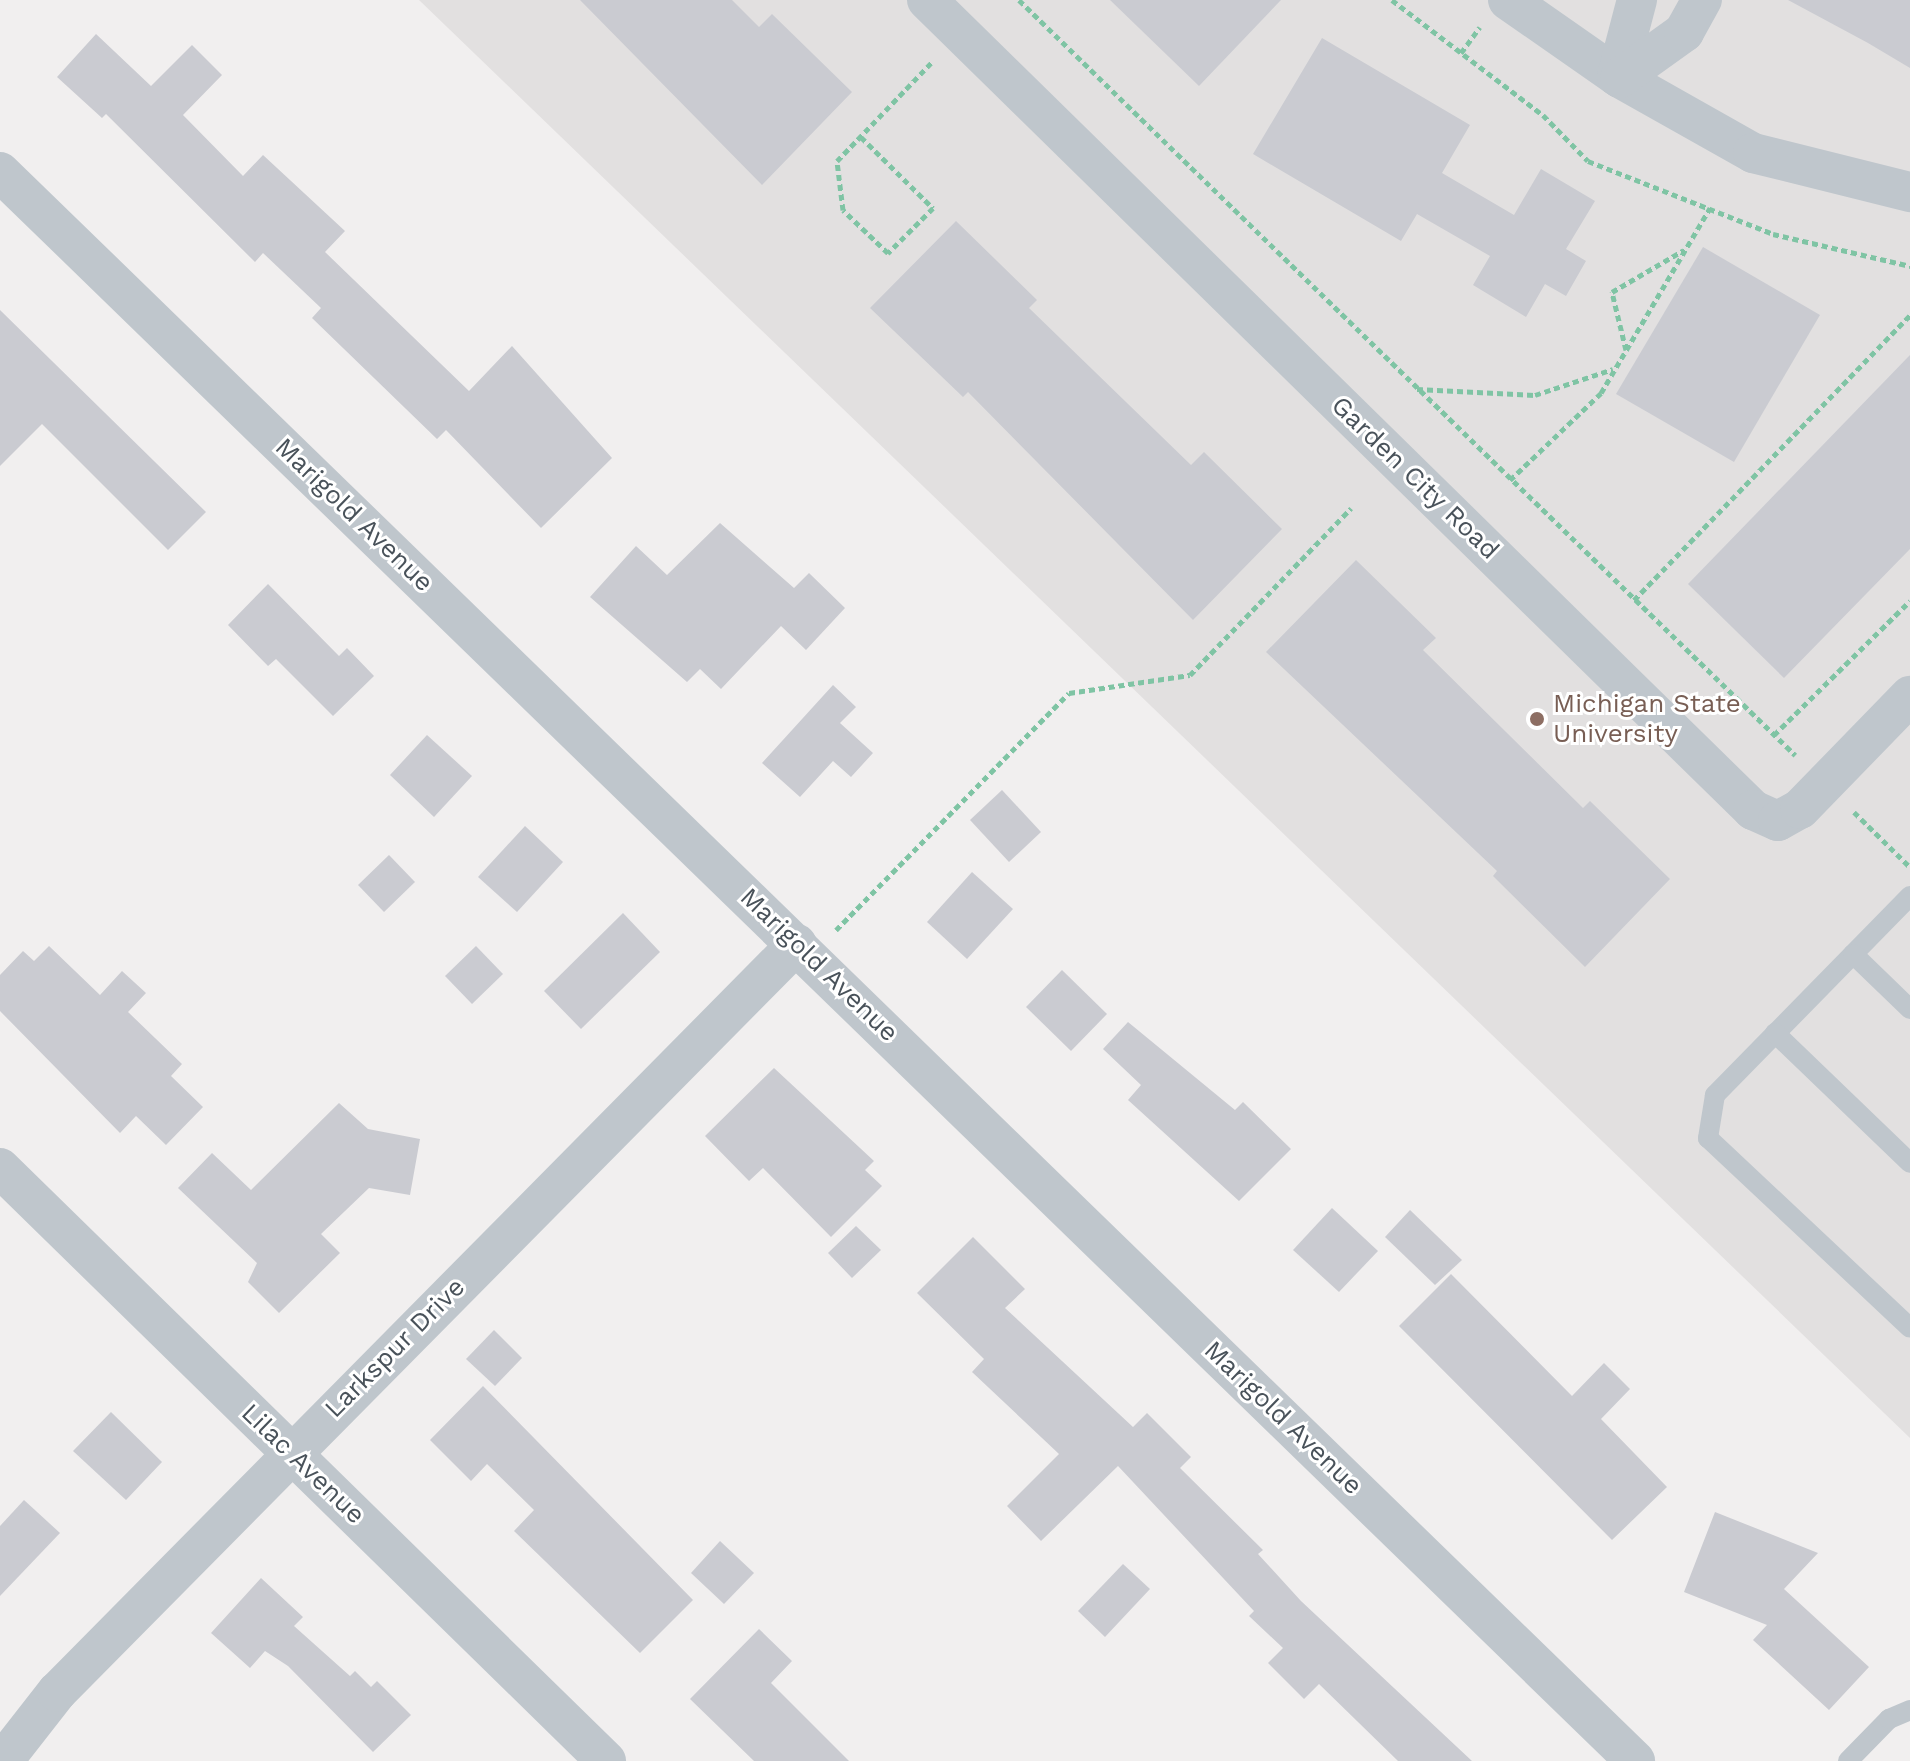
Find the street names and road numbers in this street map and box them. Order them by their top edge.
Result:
street label: Garden City Road [1325,390,1505,566]
street label: Marigold Avenue [268,431,440,599]
street label: Marigold Avenue [733,881,905,1049]
street label: Larkspur Drive [318,1271,472,1425]
street label: Marigold Avenue [1197,1334,1369,1502]
street label: Lilac Avenue [234,1397,372,1531]

